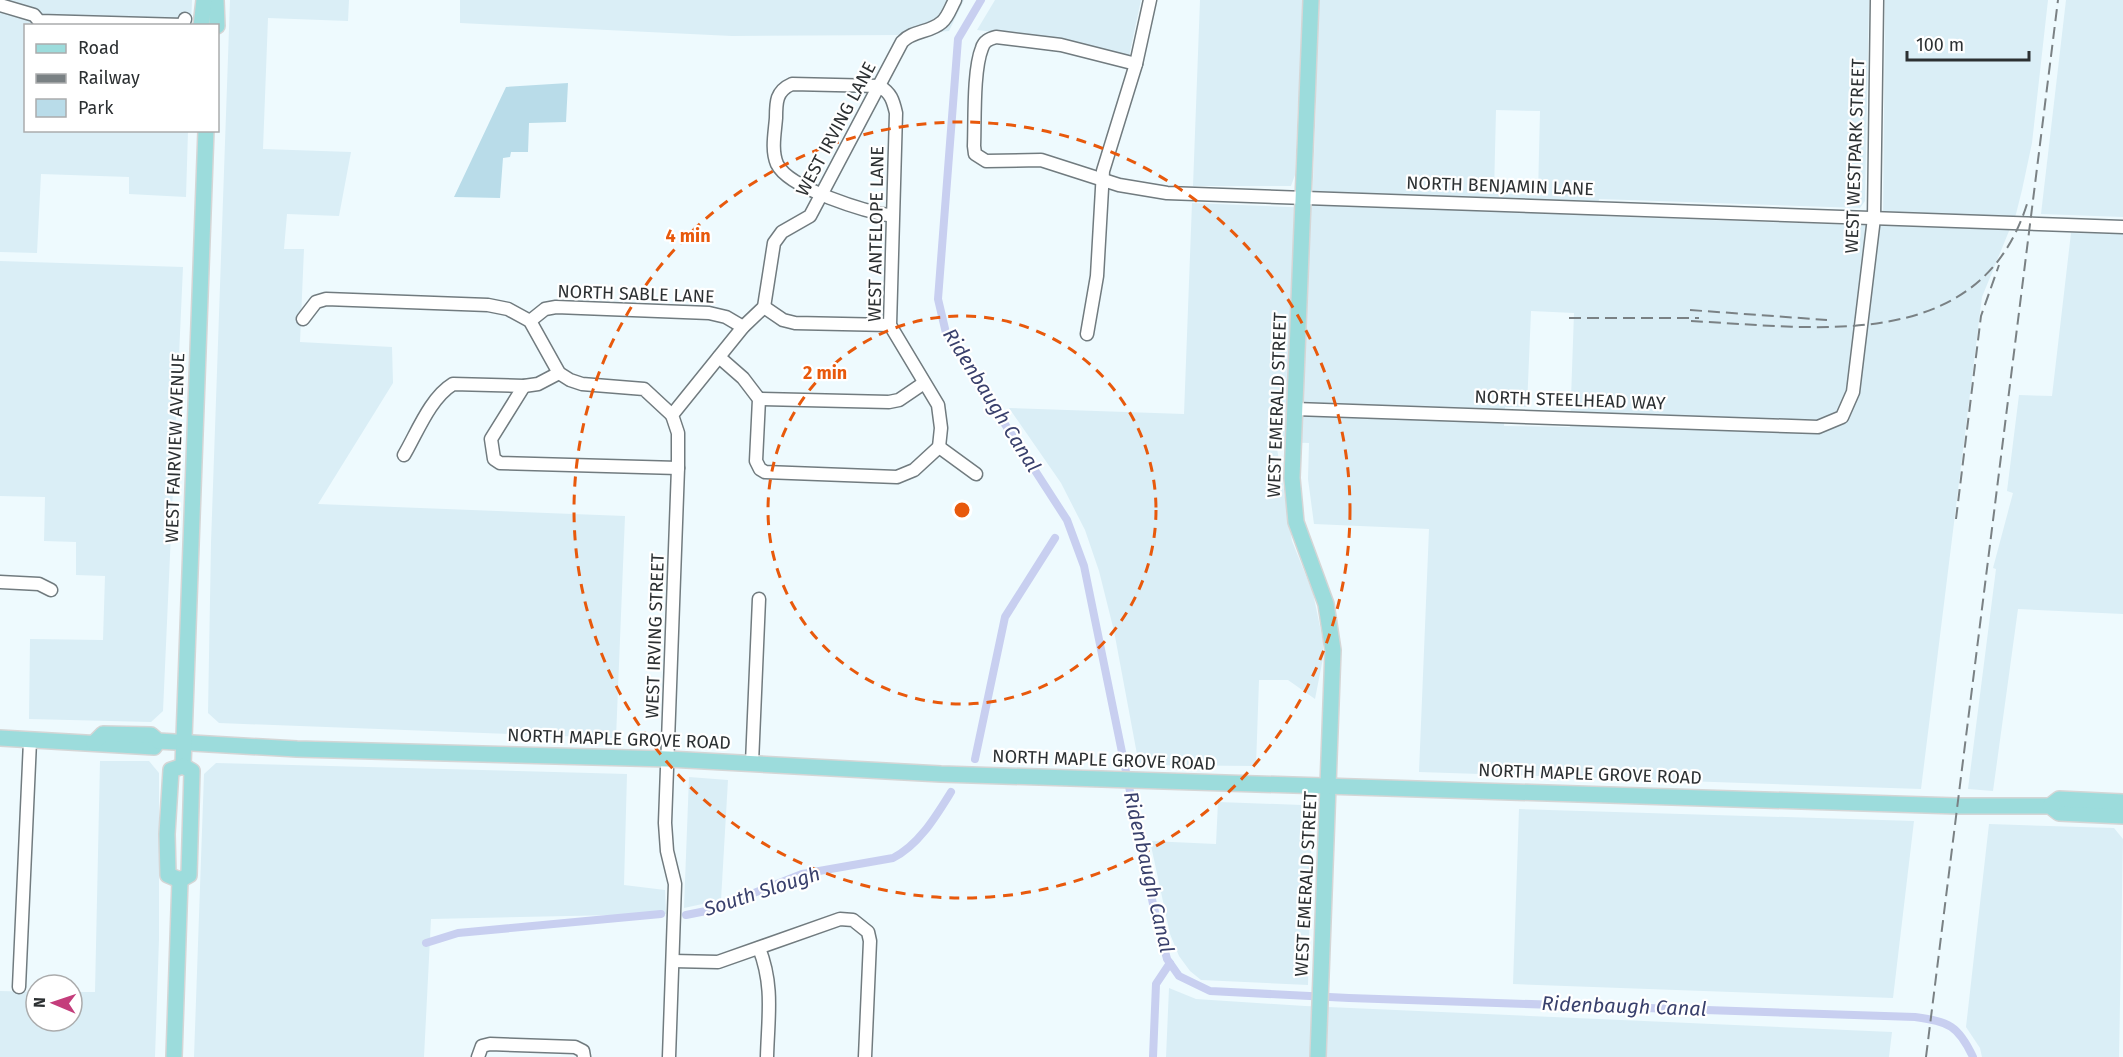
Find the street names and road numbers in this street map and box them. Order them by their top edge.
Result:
street label: WEST WESTPARK STREET [1841,57,1869,254]
street label: WEST IRVING LANE [791,58,881,200]
street label: WEST ANTELOPE LANE [863,146,889,322]
street label: NORTH BENJAMIN LANE [1406,172,1594,200]
street label: NORTH SABLE LANE [557,280,715,308]
street label: WEST EMERALD STREET [1263,311,1291,498]
street label: WEST FAIRVIEW AVENUE [161,353,189,543]
street label: NORTH STEELHEAD WAY [1474,386,1666,414]
street label: WEST IRVING STREET [641,552,669,719]
street label: NORTH MAPLE GROVE ROAD [507,724,731,754]
street label: NORTH MAPLE GROVE ROAD [992,745,1216,775]
street label: NORTH MAPLE GROVE ROAD [1478,759,1702,789]
street label: WEST EMERALD STREET [1290,790,1322,977]

